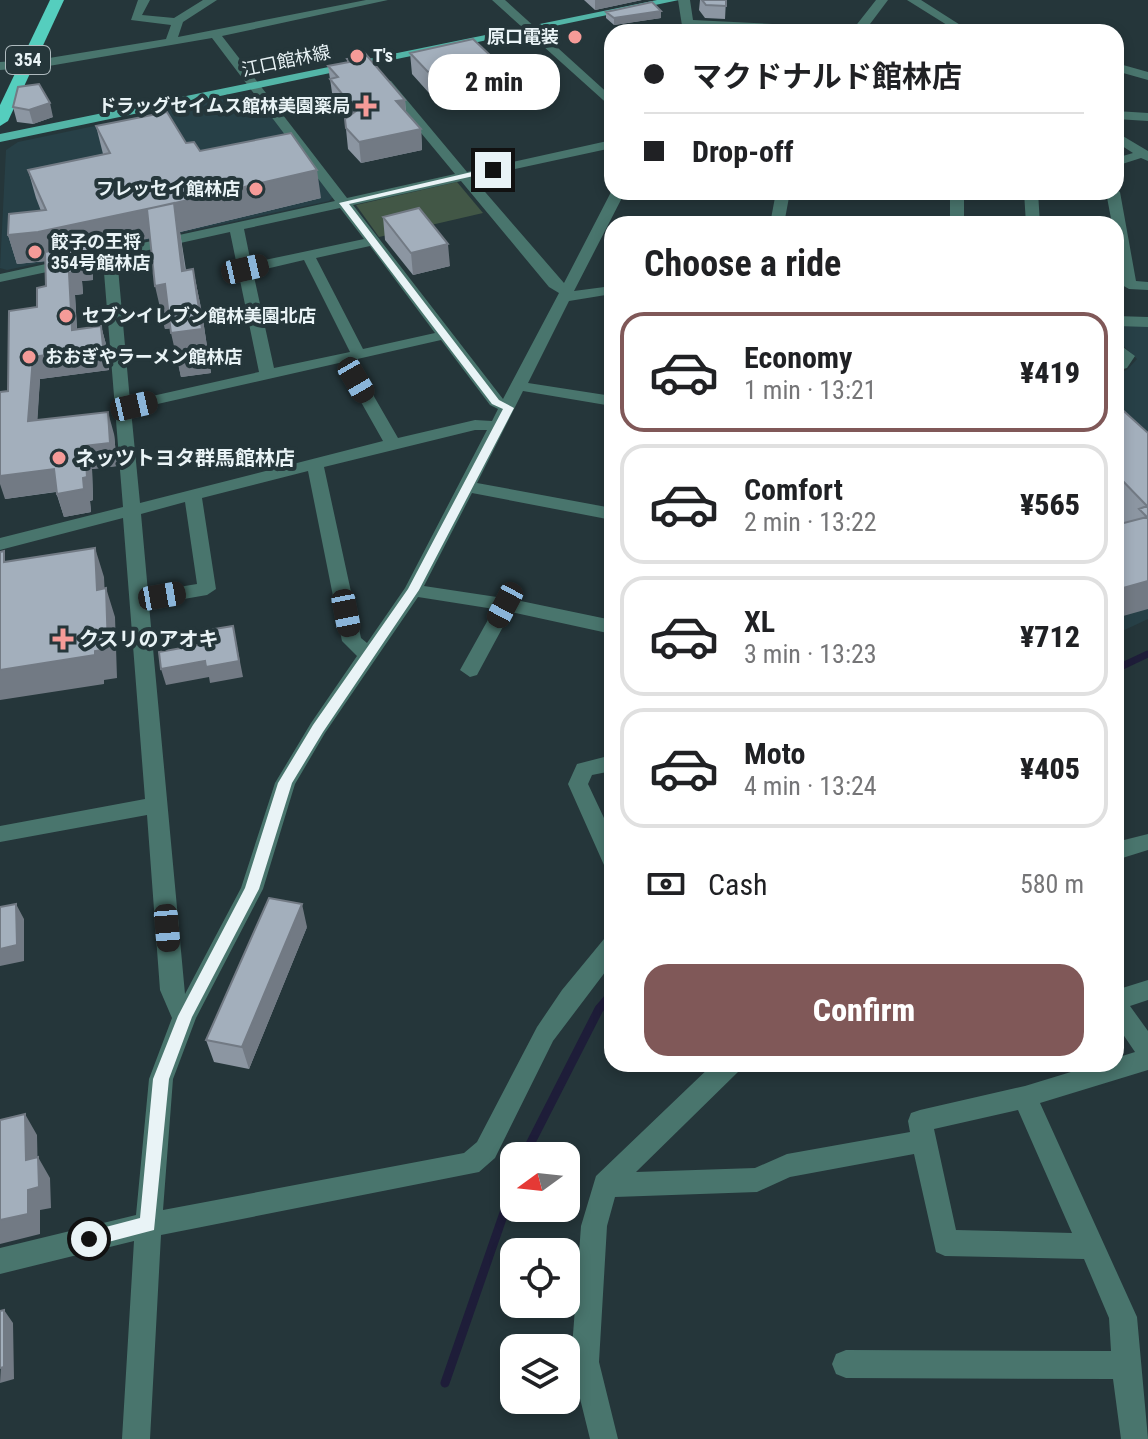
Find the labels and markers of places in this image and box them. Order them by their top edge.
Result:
place label: 原口電装 [487,26,559,47]
marker: 原口電装 [566,28,584,46]
place label: T's [373,45,393,66]
marker: T's [348,47,366,65]
place label: ドラッグセイムス館林美園薬局 [98,95,350,116]
marker: ドラッグセイムス館林美園薬局 [357,97,375,115]
place label: フレッセイ館林店 [96,178,240,199]
marker: フレッセイ館林店 [247,180,265,198]
place label: 餃子の王将 354号館林店 [50,231,150,273]
marker: 餃子の王将 354号館林店 [26,243,44,261]
place label: セブンイレブン館林美園北店 [82,305,316,326]
marker: セブンイレブン館林美園北店 [57,307,75,325]
place label: おおぎやラーメン館林店 [45,346,242,367]
marker: おおぎやラーメン館林店 [20,348,38,366]
place label: ネッツトヨタ群馬館林店 [75,446,295,470]
marker: ネッツトヨタ群馬館林店 [50,449,68,467]
place label: クスリのアオキ [79,627,218,651]
marker: クスリのアオキ [54,630,72,648]

